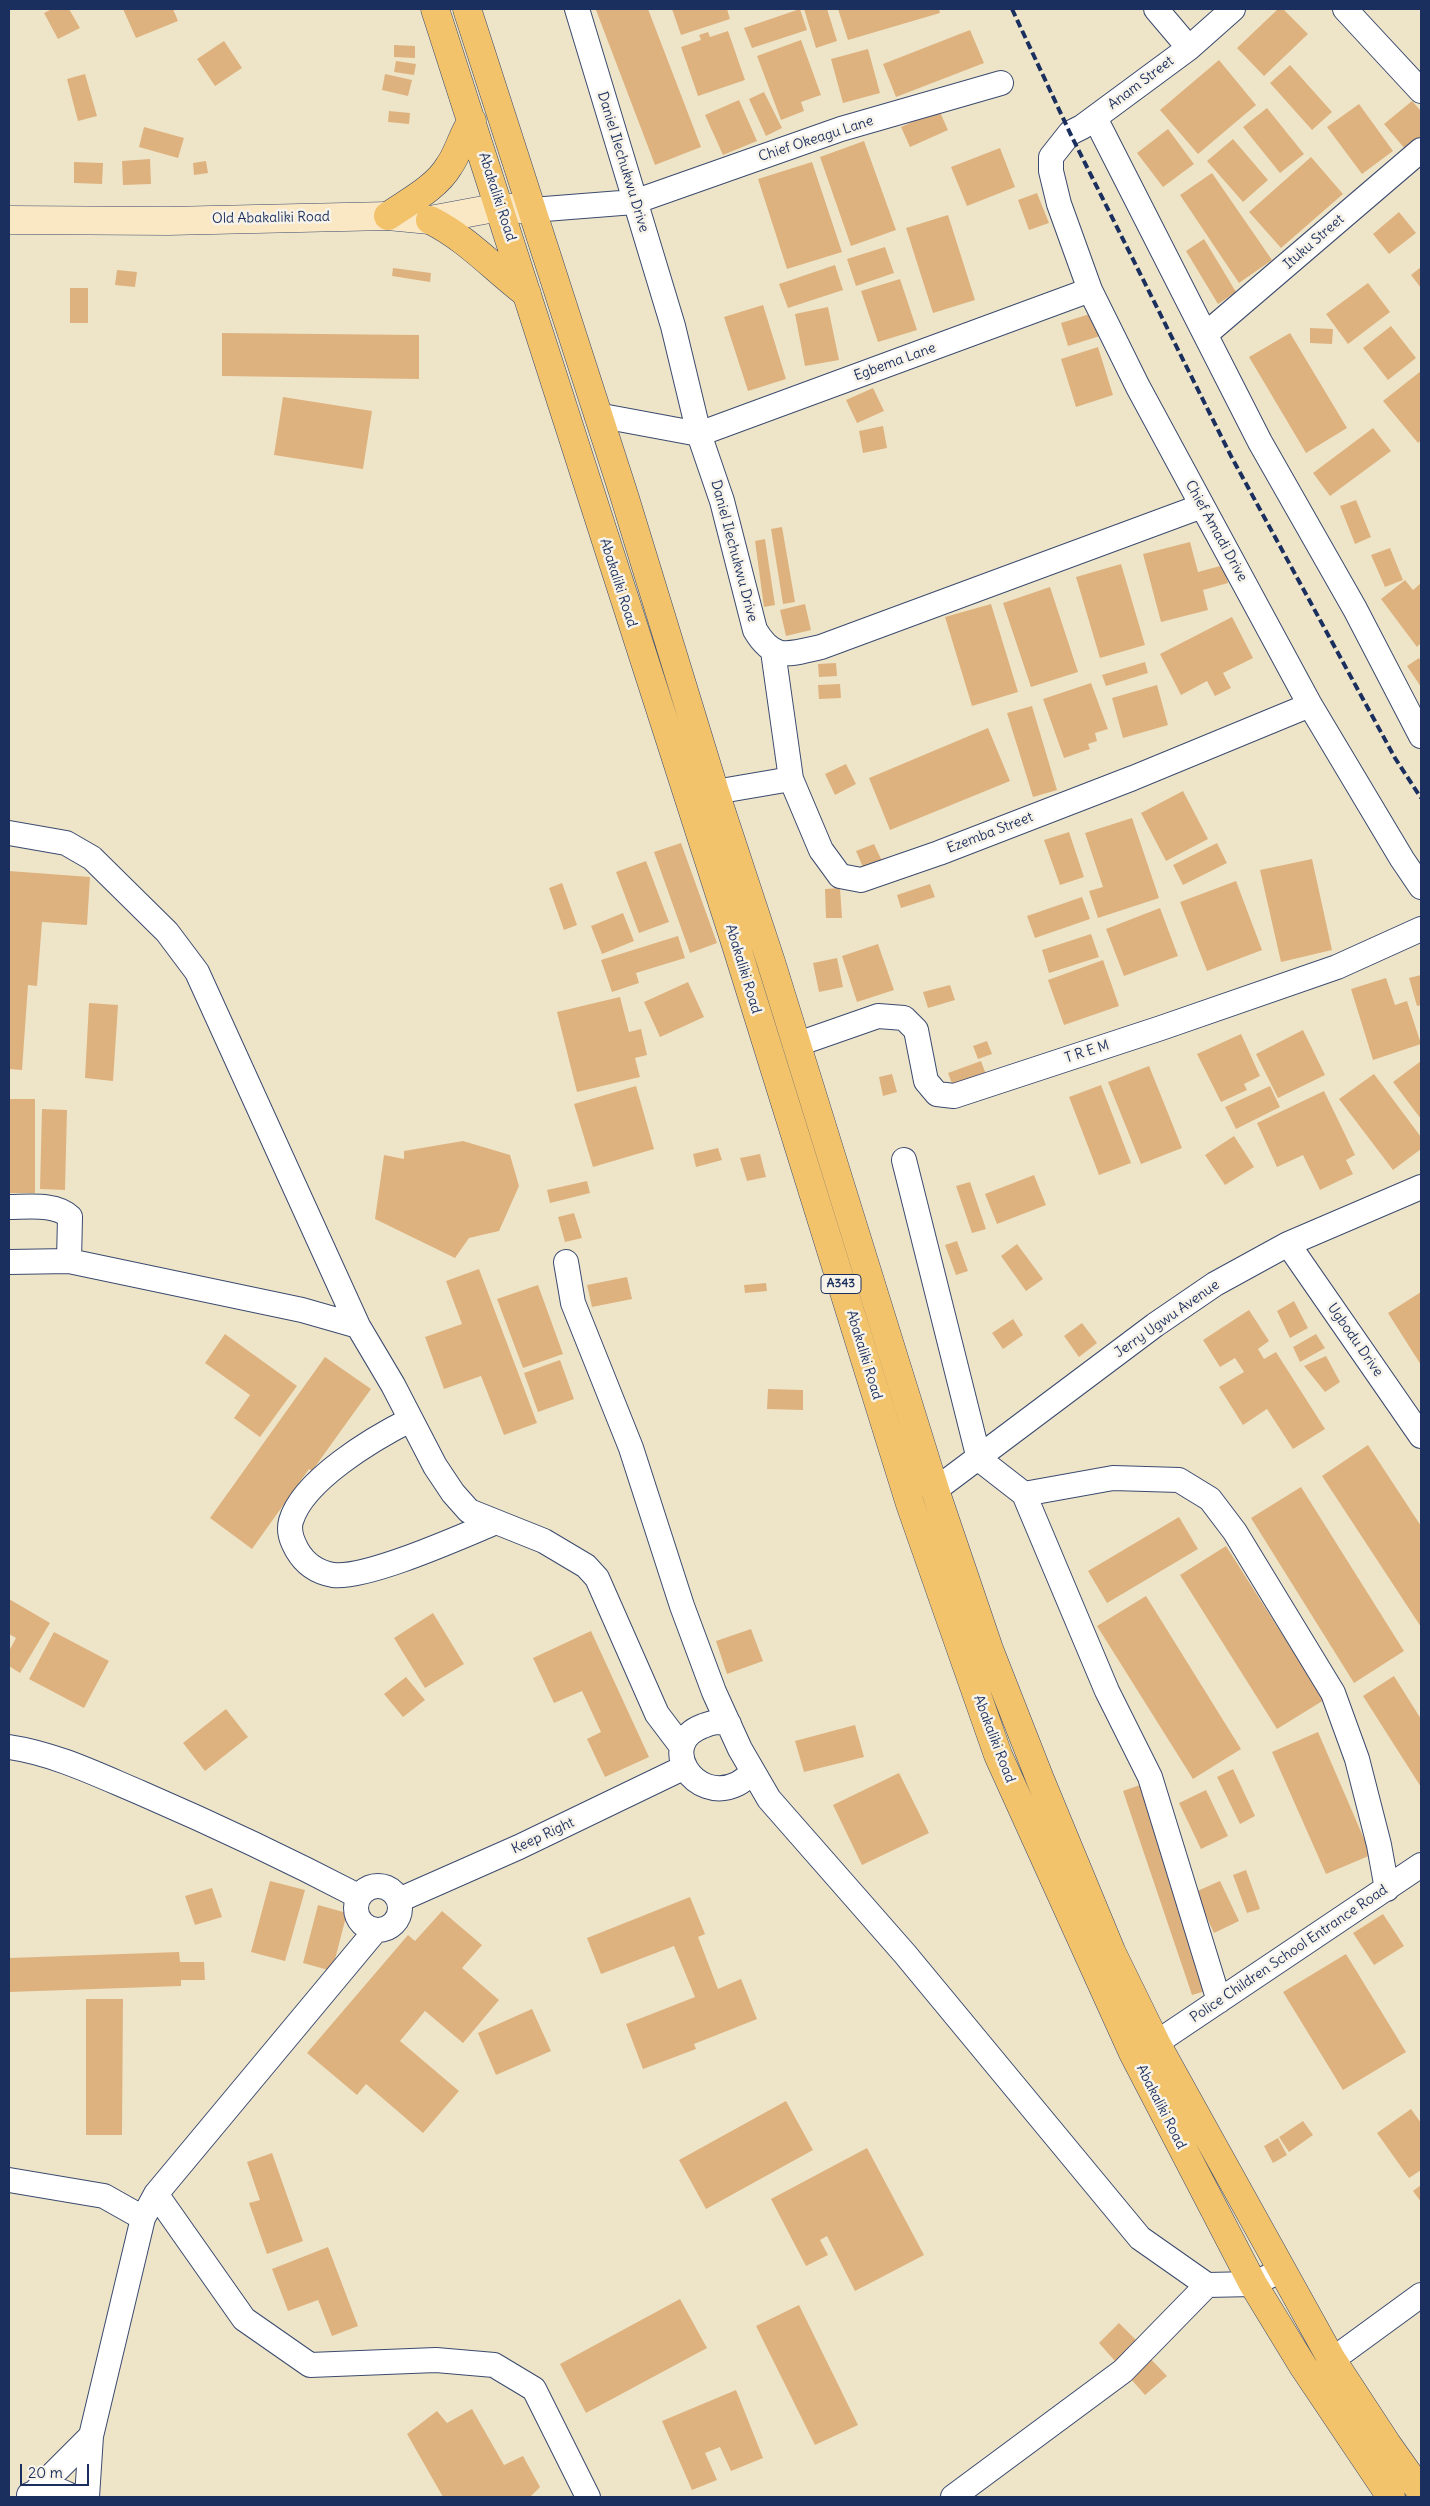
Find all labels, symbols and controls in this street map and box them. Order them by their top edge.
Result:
street label: Anam Street [1105,53,1177,113]
street label: Daniel Ilechukwu Drive [594,90,652,234]
street label: Chief Okeagu Lane [756,113,876,165]
street label: Abakaliki Road [475,150,519,244]
street label: Old Abakaliki Road [212,209,330,227]
street label: Ituku Street [1280,211,1348,273]
street label: Egbema Lane [852,339,938,385]
street label: Daniel Ilechukwu Drive [707,478,761,624]
street label: Chief Amadi Drive [1181,478,1251,584]
street label: Abakaliki Road [596,536,640,630]
street label: Ezemba Street [945,809,1035,857]
street label: Abakaliki Road [721,922,765,1016]
street label: T R E M [1063,1037,1111,1067]
road number: A343 [821,1274,861,1294]
street label: Jerry Ugwu Avenue [1111,1277,1223,1361]
street label: Ugbodu Drive [1324,1300,1386,1380]
street label: Abakaliki Road [842,1308,886,1402]
street label: Abakaliki Road [970,1693,1018,1785]
street label: Keep Right [509,1814,577,1858]
street label: Police Children School Entrance Road [1187,1882,1391,2026]
street label: Abakaliki Road [1133,2062,1189,2152]
scale bar [22,2454,91,2486]
text: 20 m [28,2463,63,2482]

